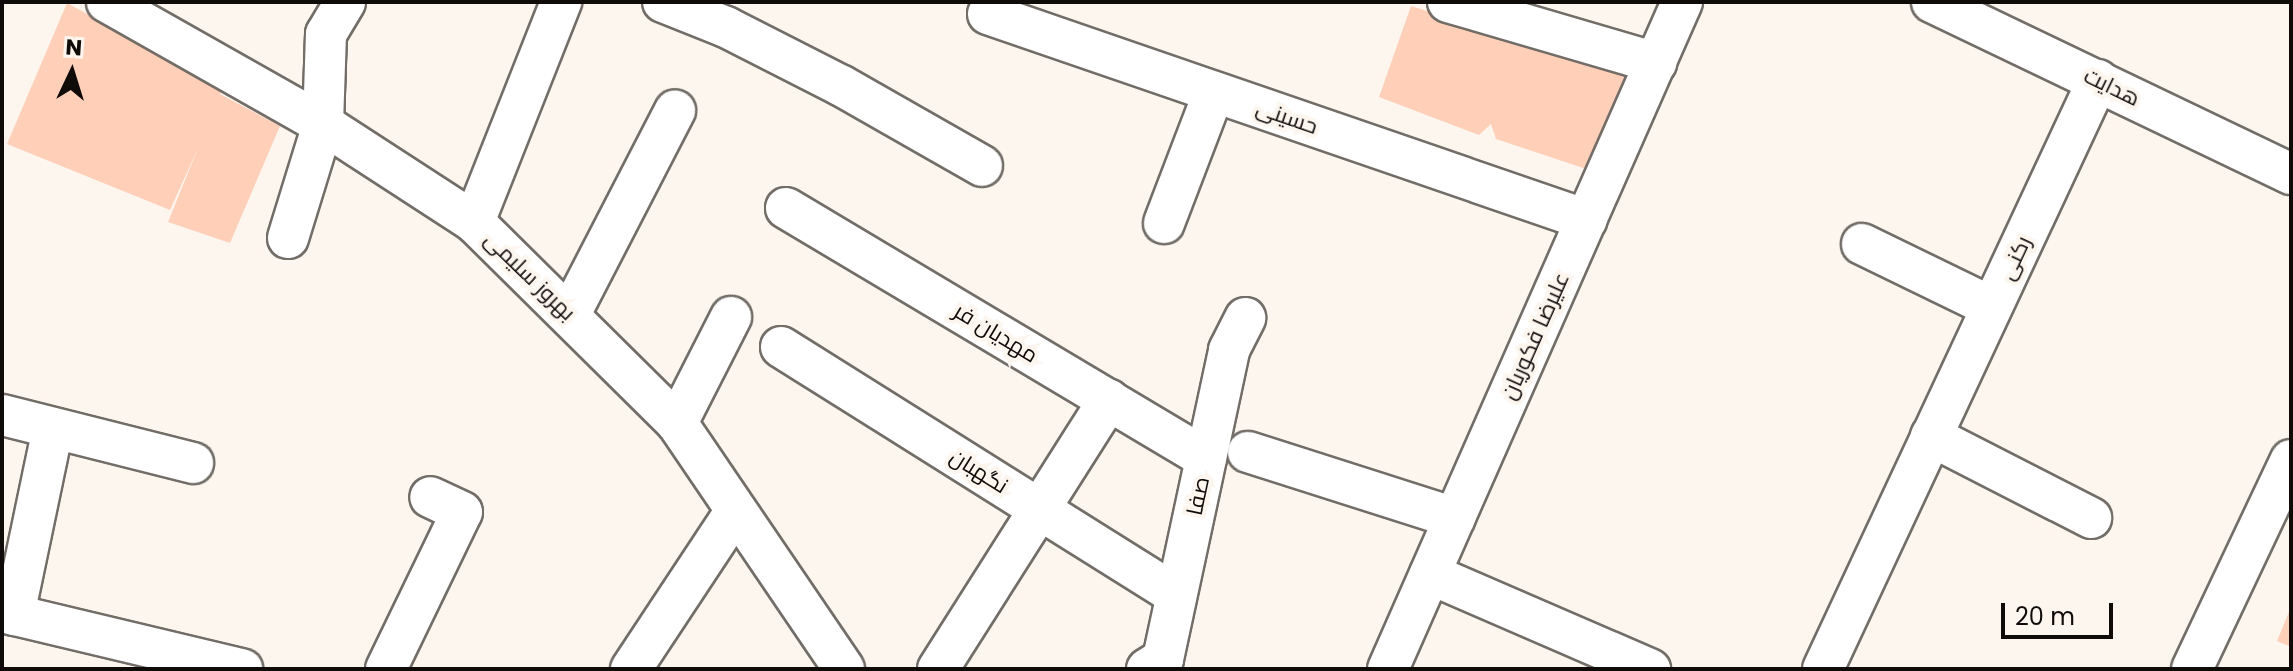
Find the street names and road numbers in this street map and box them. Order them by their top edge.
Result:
street label: هدایت [2080,62,2144,112]
street label: حسینی [1253,94,1321,140]
street label: بهروز سلیمی [479,226,581,326]
street label: رکنی [1993,232,2037,284]
street label: علیرضا فکوریان [1495,268,1575,404]
street label: مهدیان فر [949,298,1043,368]
street label: نگهبان [945,443,1013,499]
street label: صفا [1181,474,1215,518]

